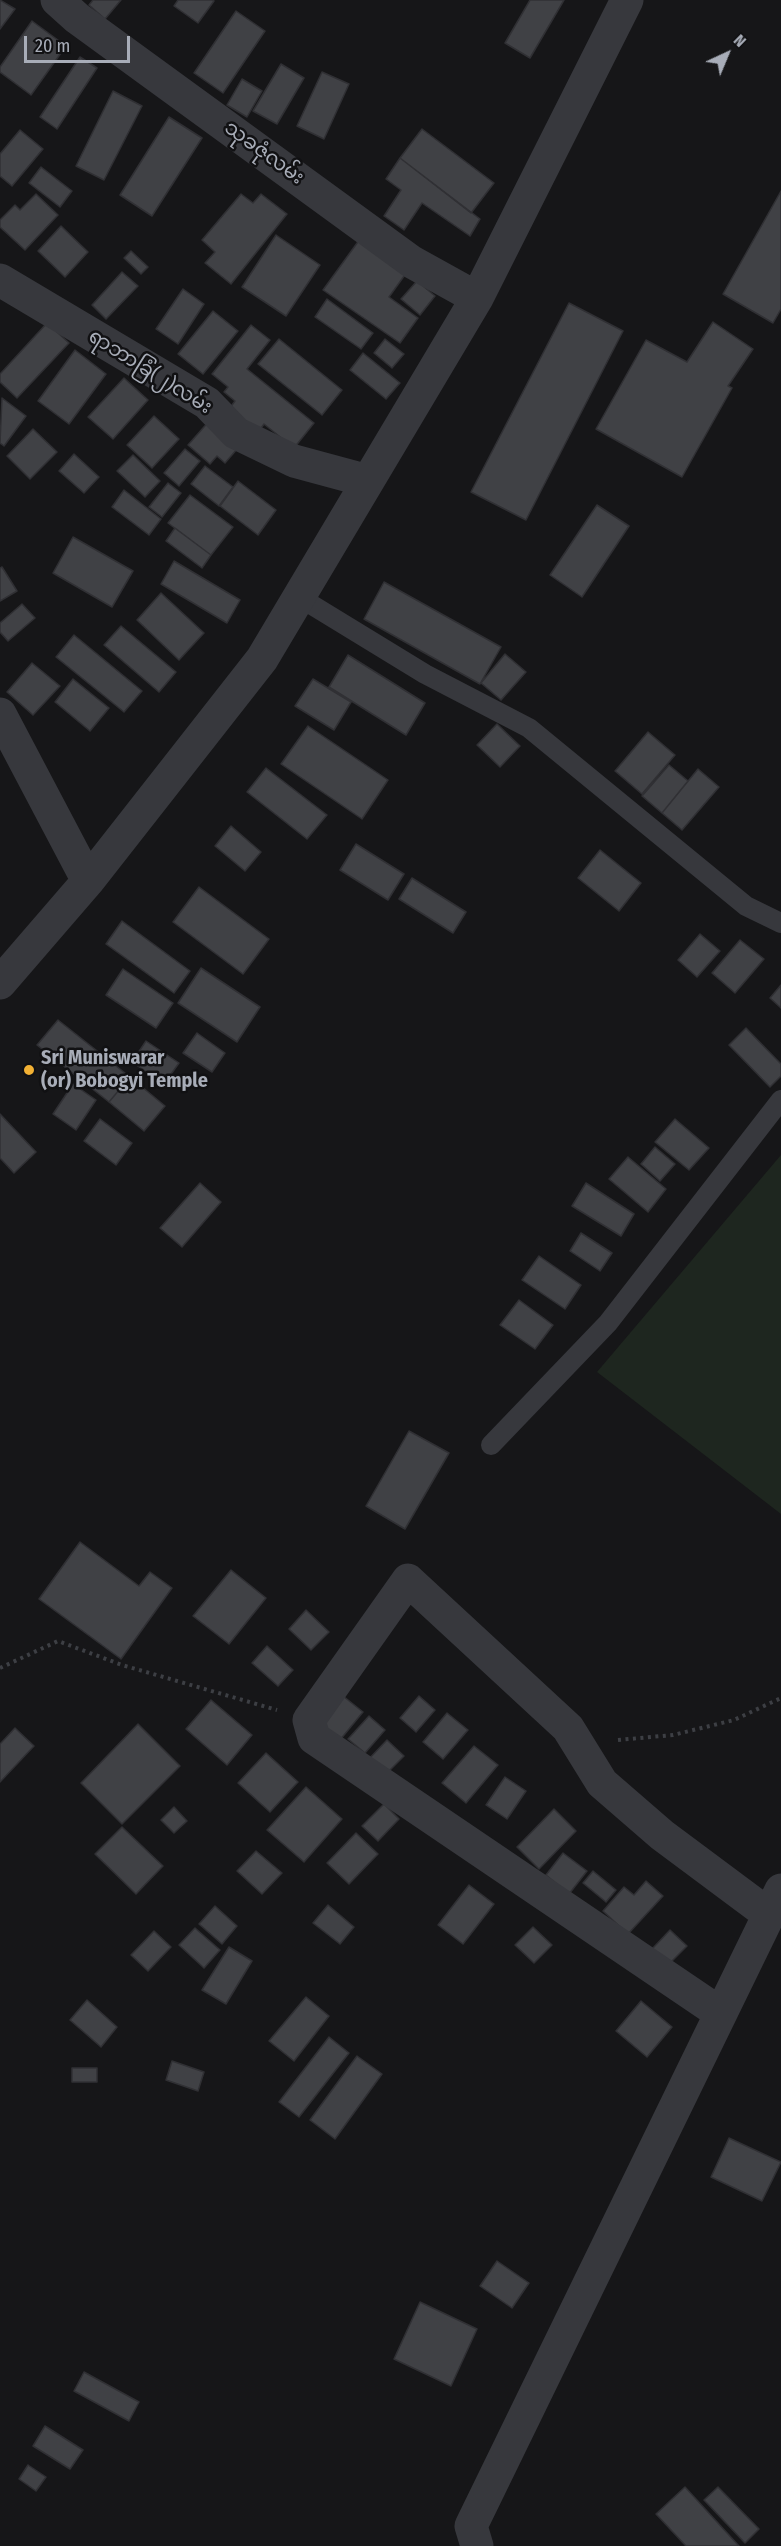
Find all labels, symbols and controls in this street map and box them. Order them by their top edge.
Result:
scale bar [27,24,134,62]
north arrow [697,24,757,84]
text: N [730,31,750,51]
text: 20 m [35,35,70,57]
street label: သုခဇုံလမ်း [219,116,309,190]
street label: ရာဘာခြံ(၂)လမ်း [84,325,216,419]
place label: Sri Muniswarar (or) Bobogyi Temple [41,1046,208,1093]
marker: Sri Muniswarar (or) Bobogyi Temple [22,1063,36,1077]

